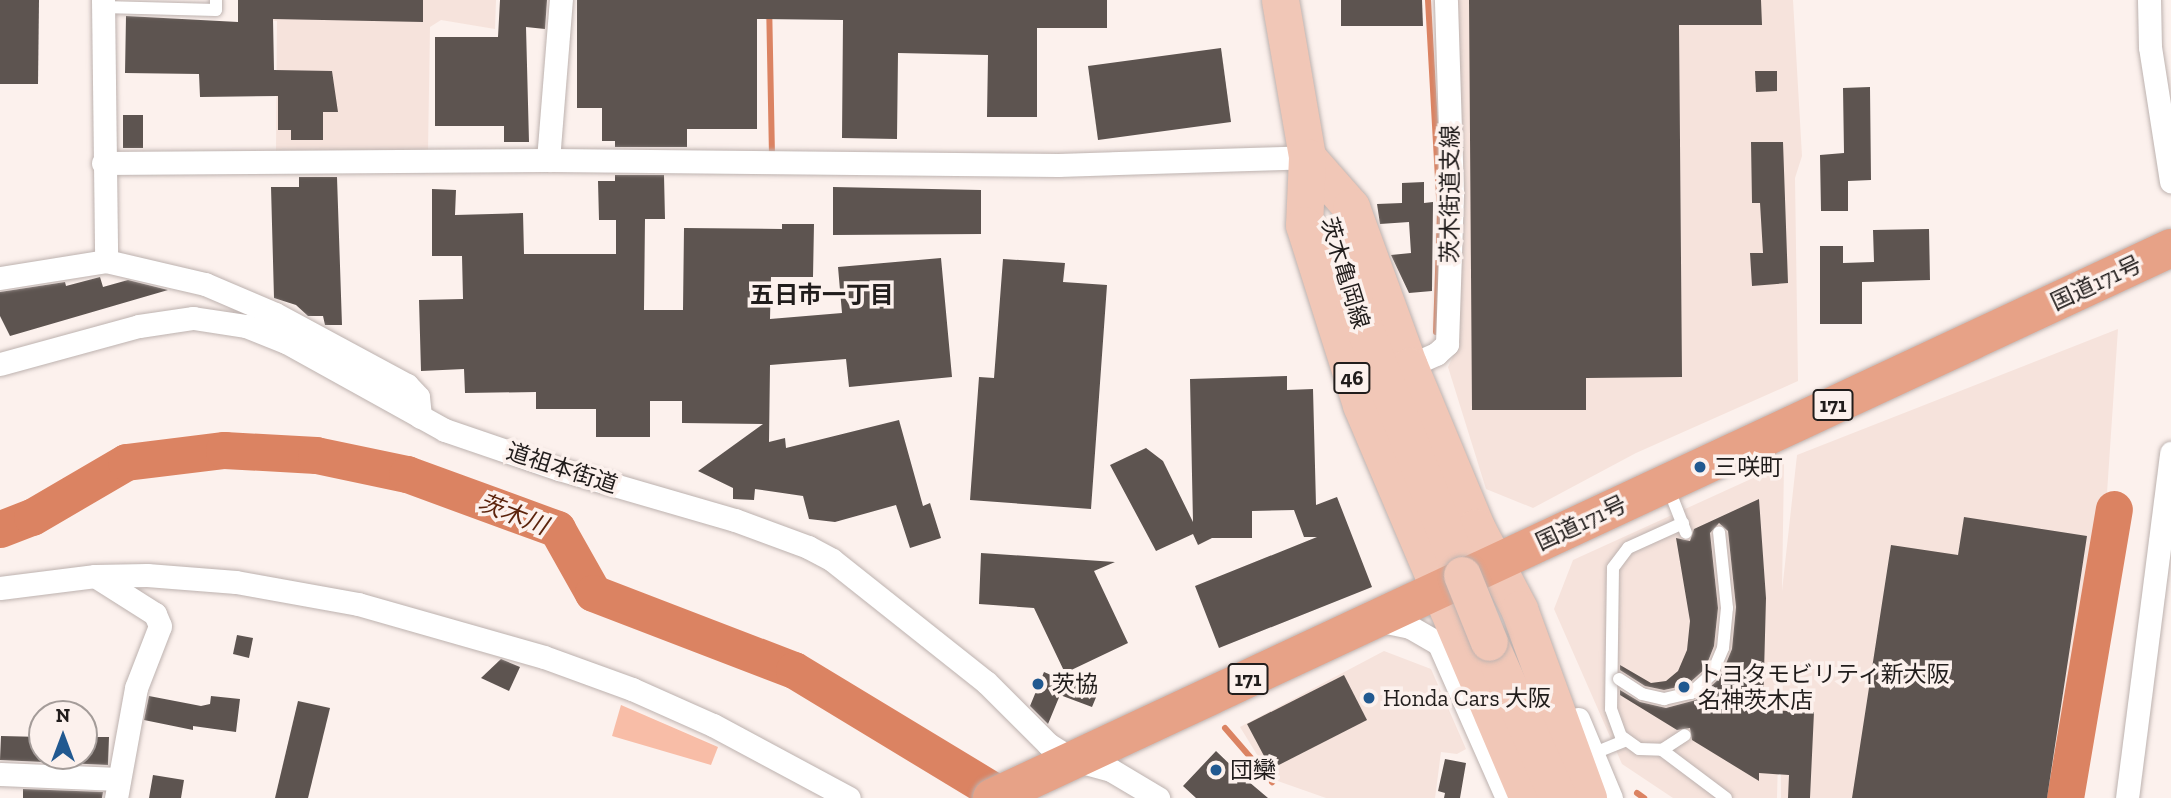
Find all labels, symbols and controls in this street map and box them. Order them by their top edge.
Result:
street label: 茨木街道支線 [1436,125,1464,263]
street label: 茨木亀岡線 [1315,214,1375,332]
street label: 国道171号 [2046,250,2146,316]
district label: 五日市一丁目 [750,281,894,309]
road number: 46 [1333,360,1371,396]
road number: 171 [1812,388,1854,422]
street label: 道祖本街道 [503,437,621,499]
place label: 三咲町 [1714,453,1783,481]
marker: 三咲町 [1692,459,1708,475]
water label: 茨木川 [474,488,552,540]
street label: 国道171号 [1531,490,1631,556]
place label: トヨタモビリティ新大阪 名神茨木店 [1698,660,1951,714]
road number: 171 [1227,662,1269,696]
place label: 茨協 [1052,670,1098,698]
marker: 茨協 [1030,676,1046,692]
marker: トヨタモビリティ新大阪 名神茨木店 [1676,679,1692,695]
place label: Honda Cars 大阪 [1383,684,1551,712]
marker: Honda Cars 大阪 [1361,690,1377,706]
north arrow [28,700,98,770]
text: N [56,704,70,727]
place label: 団欒 [1230,756,1276,784]
marker: 団欒 [1208,762,1224,778]

